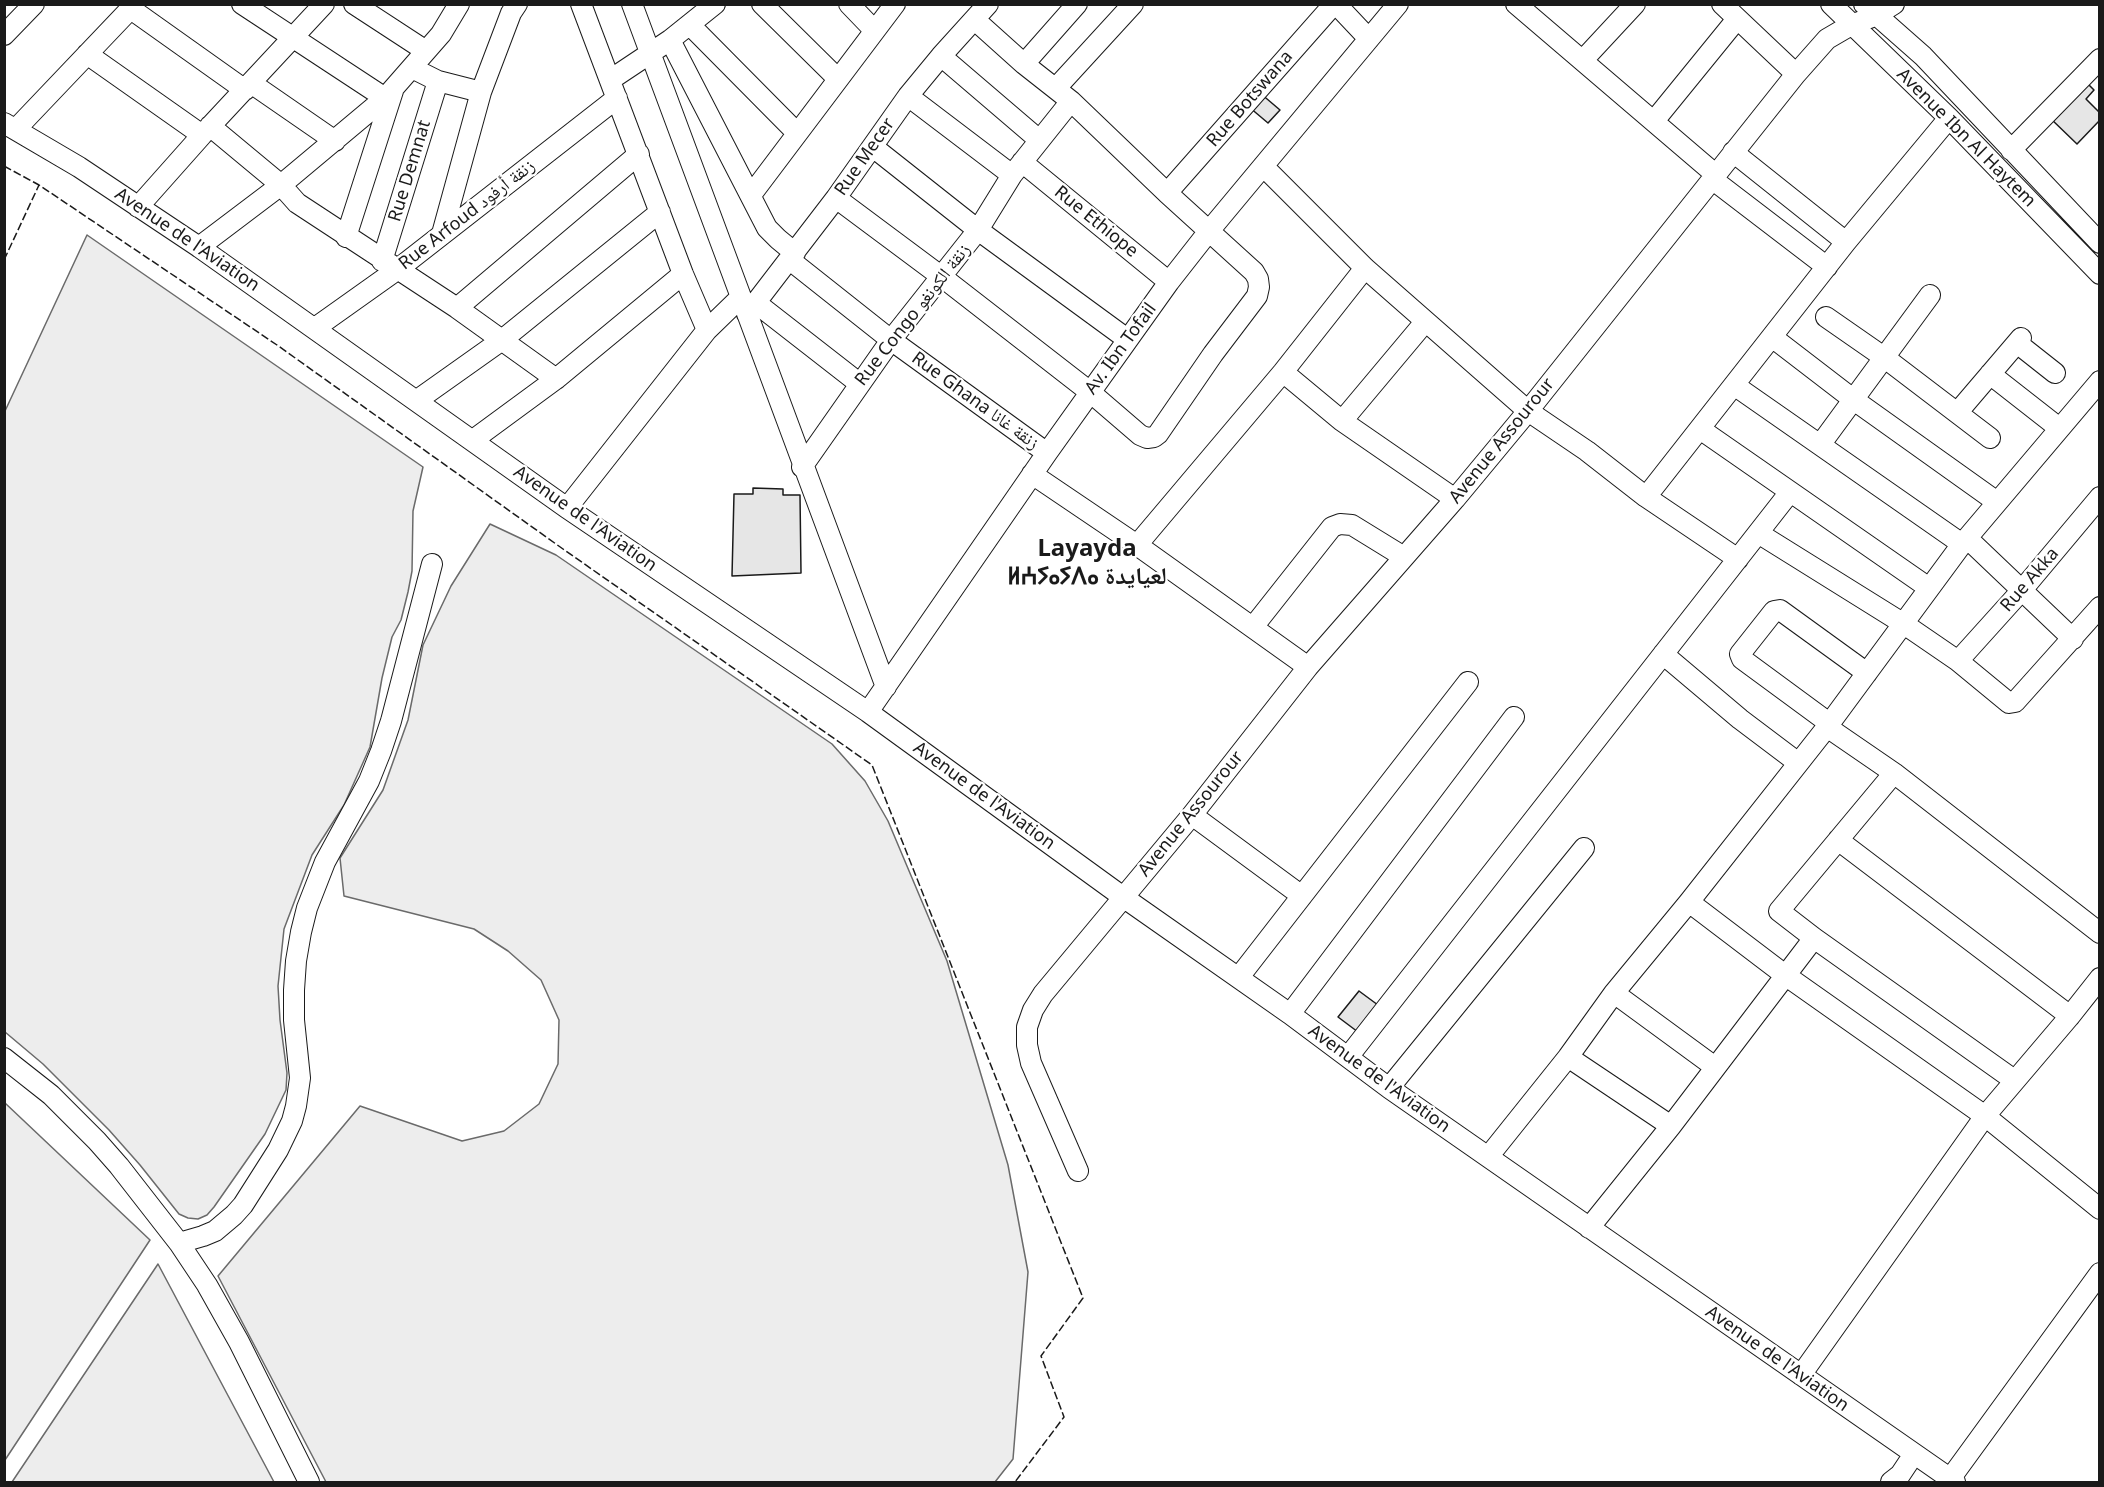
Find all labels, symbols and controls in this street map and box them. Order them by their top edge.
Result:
street label: Rue Botswana [1202,47,1298,151]
street label: Avenue Ibn Al Haytem [1892,64,2040,212]
street label: Rue Mecer [830,114,900,200]
street label: Rue Demnat [384,118,436,224]
street label: Rue Arfoud زنقة أرفود [395,155,539,275]
street label: Rue Ethiope [1050,182,1142,262]
street label: Avenue de l'Aviation [111,184,263,296]
street label: Rue Congo زنقة الكونغو [851,240,975,390]
street label: Av. Ibn Tofail [1081,299,1161,399]
street label: Rue Ghana زنقة غانا [907,348,1043,454]
street label: Avenue Assourour [1445,374,1559,508]
street label: Avenue de l'Aviation [509,461,661,577]
district label: Layayda ⵍⵄⵢⴰⵢⴷⴰ لعيايدة [1007,535,1167,591]
street label: Rue Akka [1996,543,2064,617]
street label: Avenue de l'Aviation [909,737,1059,855]
street label: Avenue Assourour [1134,747,1248,881]
street label: Avenue de l'Aviation [1304,1020,1454,1138]
street label: Avenue de l'Aviation [1701,1301,1853,1417]

